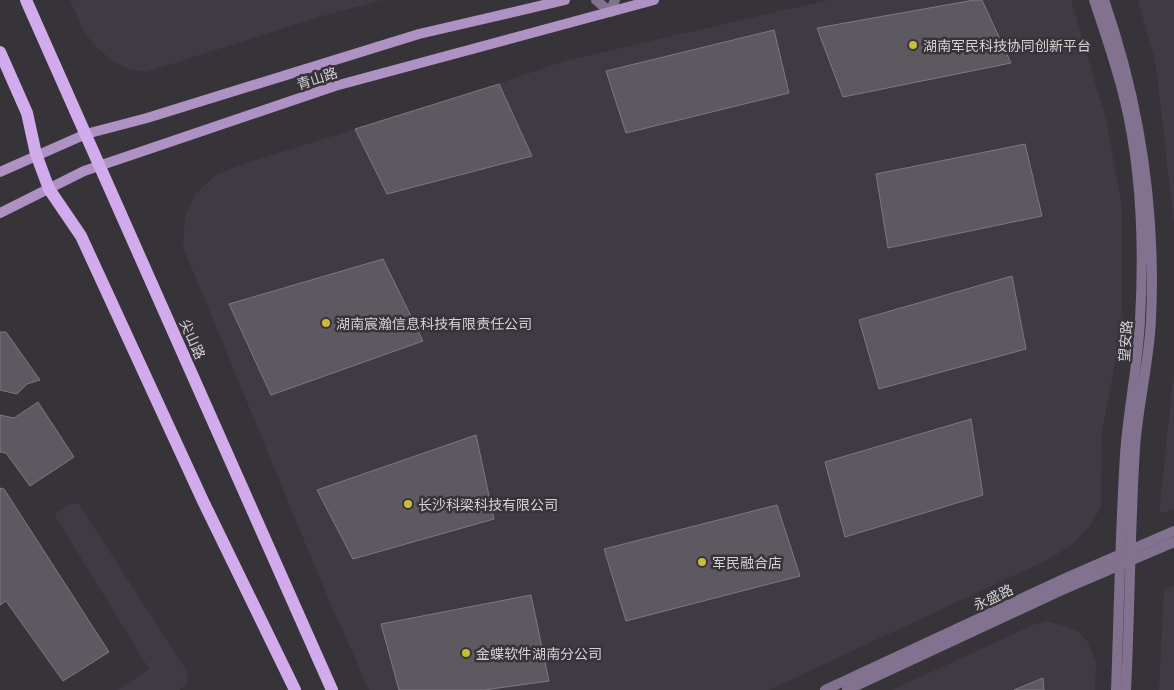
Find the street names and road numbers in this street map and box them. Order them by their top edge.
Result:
street label: 青山路 [294,62,340,94]
street label: 尖山路 [176,316,210,362]
street label: 望安路 [1114,319,1136,363]
street label: 永盛路 [970,580,1016,614]

